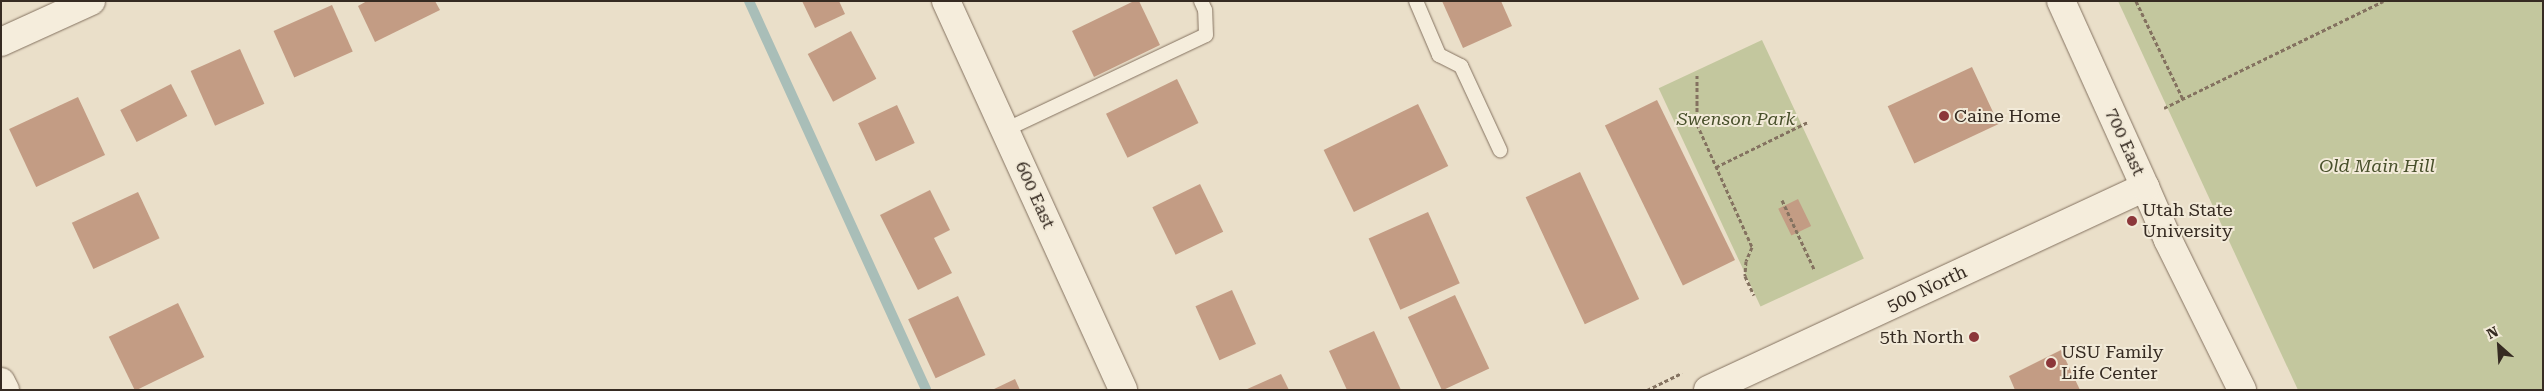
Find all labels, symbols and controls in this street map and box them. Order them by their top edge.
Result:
place label: Caine Home [1954,105,2061,127]
street label: 700 East [2101,105,2149,179]
park label: Swenson Park [1677,108,1795,130]
marker: Caine Home [1938,110,1950,122]
park label: Old Main Hill [2319,155,2435,177]
street label: 600 East [1011,158,1059,232]
place label: Utah State University [2142,200,2233,242]
marker: Utah State University [2126,215,2138,227]
street label: 500 North [1883,261,1971,317]
north arrow [2474,321,2524,371]
text: N [2484,323,2501,342]
place label: 5th North [1880,326,1964,348]
marker: 5th North [1968,331,1980,343]
place label: USU Family Life Center [2061,342,2163,384]
marker: USU Family Life Center [2045,357,2057,369]

